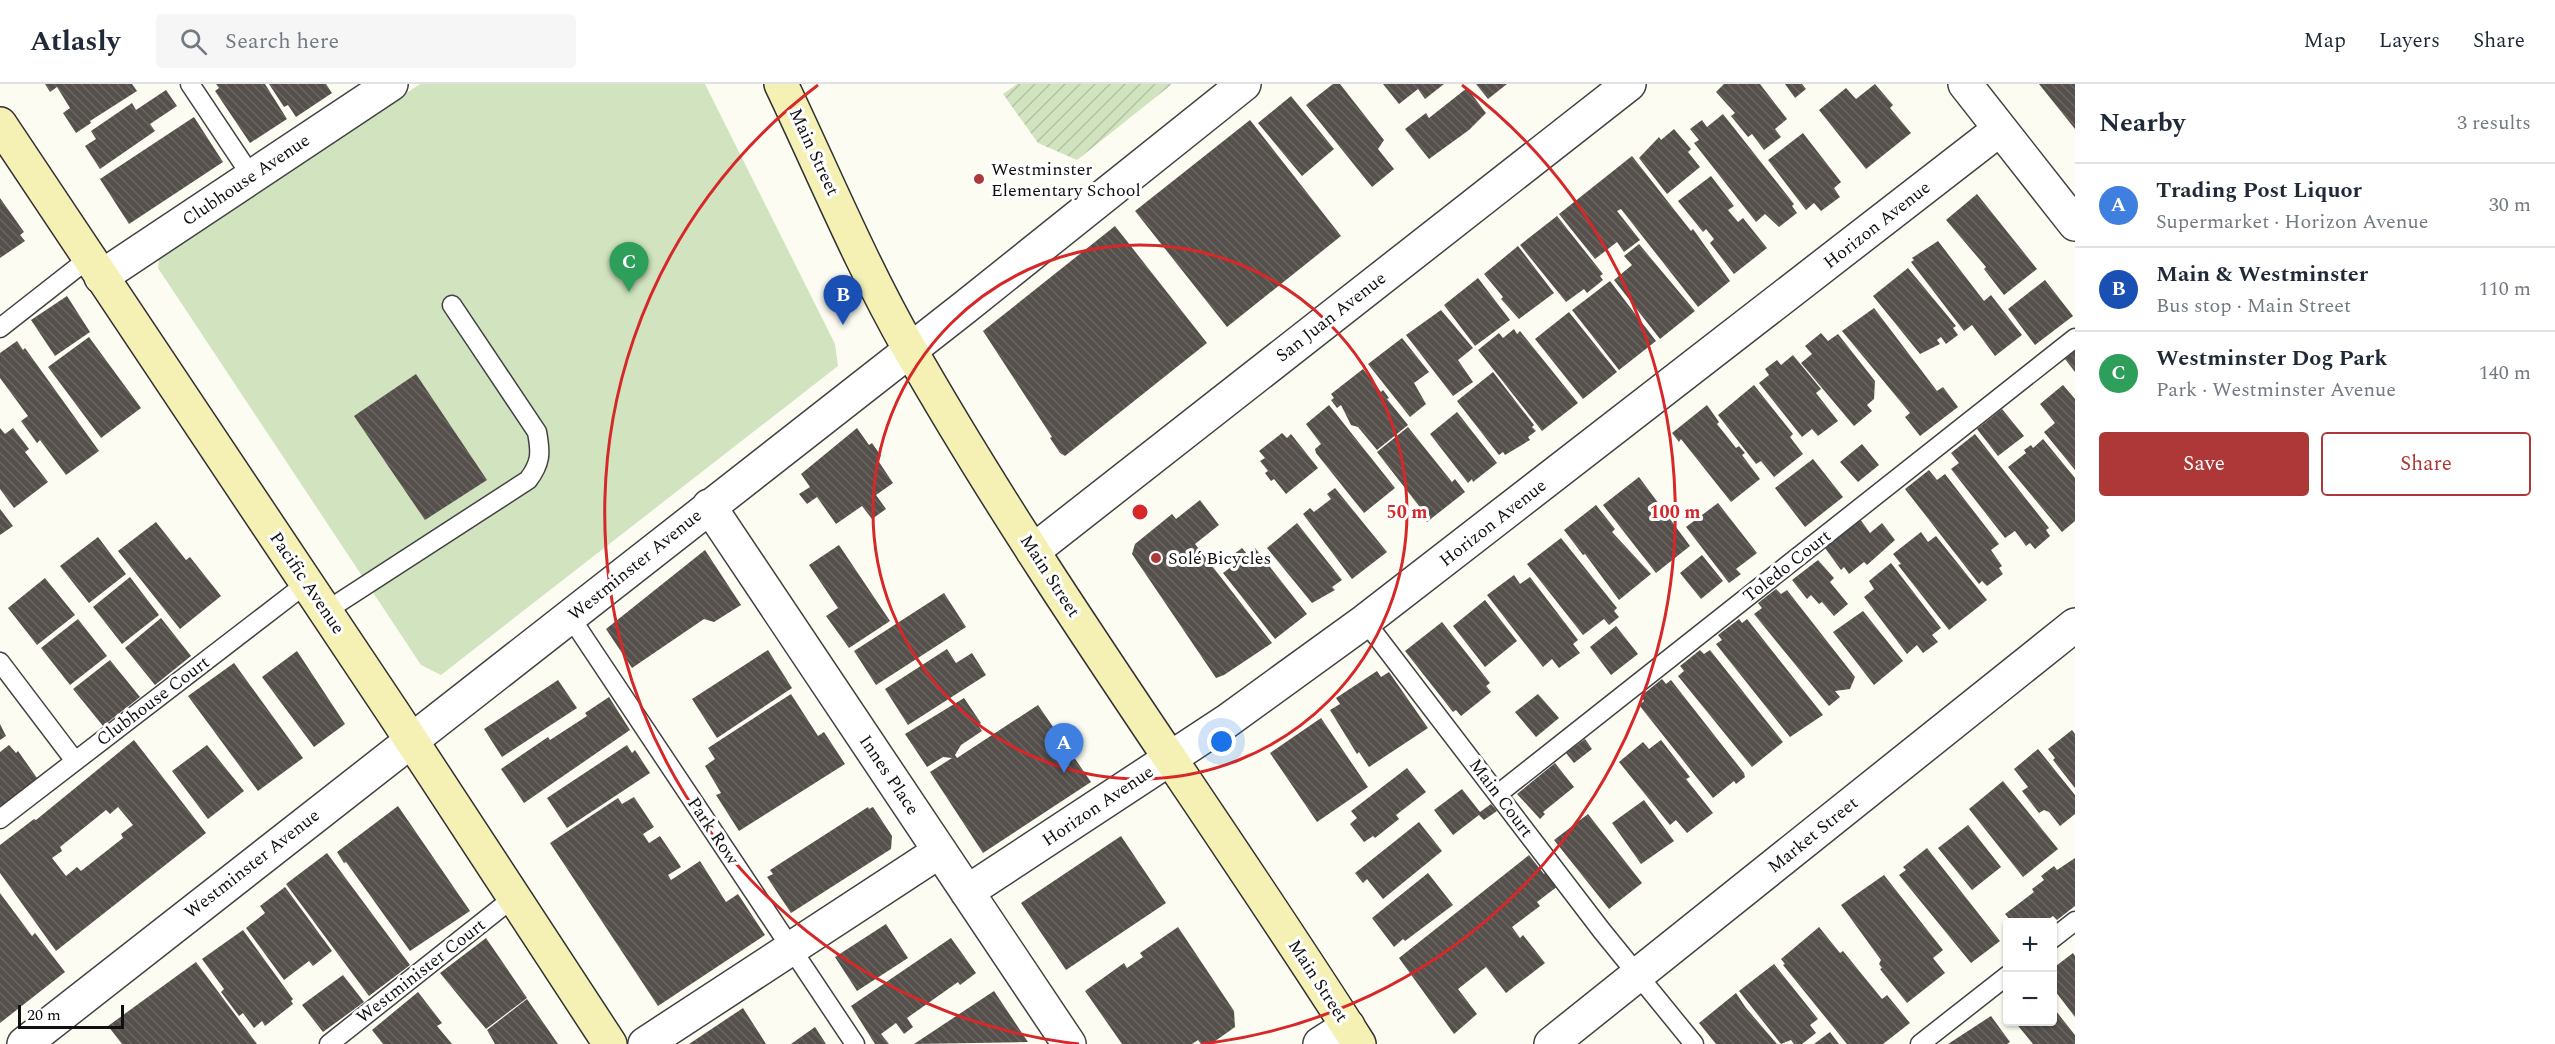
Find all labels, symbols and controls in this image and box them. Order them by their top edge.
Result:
search box [156,14,576,68]
text: Atlasly [30,20,120,63]
icon: search [177,25,210,58]
text: Search here [225,25,339,58]
text: Map [2304,25,2346,57]
text: Layers [2379,25,2440,57]
text: Share [2473,25,2525,57]
text: Nearby [2099,103,2185,143]
street label: Main Street [782,104,846,200]
text: 3 results [2457,108,2531,138]
street label: Clubhouse Avenue [177,127,315,233]
place label: Westminster Elementary School [991,156,1141,204]
marker: Westminster Elementary School [972,172,986,186]
street label: Horizon Avenue [1818,174,1936,276]
text: Trading Post Liquor [2156,174,2362,207]
text: A [2111,190,2126,220]
text: 30 m [2489,190,2531,220]
text: Supermarket · Horizon Avenue [2156,207,2428,237]
pin: C [610,242,648,292]
text: Main & Westminster [2156,258,2368,291]
street label: San Juan Avenue [1270,265,1392,369]
text: B [2111,274,2126,304]
text: 110 m [2479,274,2531,304]
pin: B [824,276,862,325]
text: Bus stop · Main Street [2156,291,2351,321]
text: Westminster Dog Park [2156,342,2388,375]
text: C [2111,358,2126,388]
text: 140 m [2479,358,2531,388]
text: Park · Westminster Avenue [2156,375,2396,405]
button: Save [2099,432,2309,496]
button: Share [2321,432,2531,496]
street label: Horizon Avenue [1434,472,1552,574]
text: 50 m [1387,499,1427,526]
text: 100 m [1649,499,1701,526]
street label: Westminster Avenue [562,502,708,628]
centre of rings [1130,502,1150,522]
street label: Toledo Court [1737,523,1837,609]
street label: Pacific Avenue [263,526,351,640]
street label: Main Street [1013,529,1087,623]
place label: Solé Bicycles [1168,545,1271,572]
marker: Solé Bicycles [1149,551,1163,565]
street label: Clubhouse Court [90,649,216,753]
pin: A [1044,724,1084,773]
your location [1207,727,1236,756]
street label: Innes Place [852,729,926,821]
street label: Main Court [1462,753,1540,843]
street label: Horizon Avenue [1037,759,1159,853]
street label: Market Street [1762,790,1864,880]
street label: Park Row [680,792,746,871]
street label: Westminster Avenue [179,802,325,926]
street label: Westminister Court [350,912,492,1030]
map controls [2003,918,2057,1026]
button: + [2003,918,2057,972]
street label: Main Street [1281,934,1355,1028]
button: − [2003,972,2057,1026]
scale bar [18,1002,124,1030]
text: 20 m [27,1003,61,1027]

